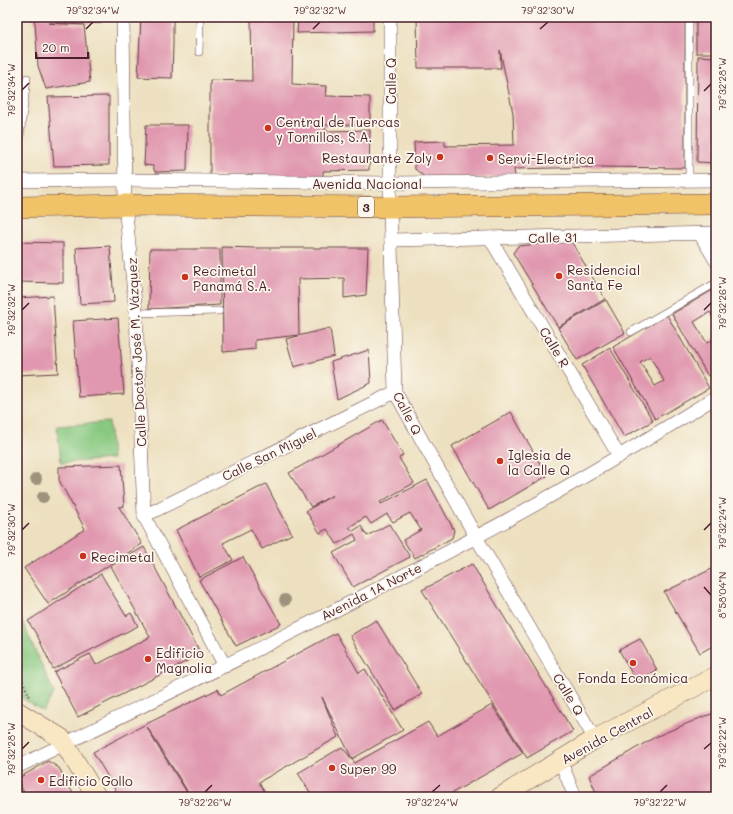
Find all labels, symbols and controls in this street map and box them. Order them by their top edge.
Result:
text: 79°32'34"W [67,3,120,17]
text: 79°32'32"W [294,3,347,17]
text: 79°32'30"W [521,3,575,17]
scale bar [36,34,88,60]
text: 20 m [42,39,70,55]
text: 79°32'28"W [715,57,729,110]
street label: Calle Q [382,58,399,104]
text: 79°32'34"W [4,63,18,117]
place label: Central de Tuercas y Tornillos, S.A. [276,113,400,145]
marker: Central de Tuercas y Tornillos, S.A. [263,123,273,133]
place label: Restaurante Zoly [322,149,432,166]
place label: Servi-Electrica [498,150,595,167]
marker: Restaurante Zoly [435,152,445,162]
marker: Servi-Electrica [485,153,495,163]
street label: Avenida Nacional [312,175,422,192]
road number: 3 [358,197,374,217]
street label: Calle 31 [528,228,578,246]
street label: Calle Doctor José M. Vázquez [123,257,149,447]
place label: Residencial Santa Fe [567,261,640,293]
place label: Recimetal Panamá S.A. [193,262,271,294]
marker: Residencial Santa Fe [554,271,564,281]
marker: Recimetal Panamá S.A. [180,272,190,282]
text: 79°32'26"W [715,276,729,329]
text: 79°32'32"W [4,283,18,336]
street label: Calle R [536,324,574,370]
street label: Calle Q [390,389,426,437]
street label: Calle San Miguel [219,424,319,484]
place label: Iglesia de la Calle Q [508,446,571,478]
marker: Iglesia de la Calle Q [495,456,505,466]
text: 79°32'24"W [715,496,729,549]
text: 79°32'30"W [4,503,18,557]
place label: Recimetal [91,548,155,565]
marker: Recimetal [78,551,88,561]
street label: Avenida 1A Norte [318,558,424,624]
text: 8°58'04"N [715,572,729,618]
place label: Edificio Magnolia [156,644,212,676]
marker: Edificio Magnolia [143,654,153,664]
marker: Fonda Económica [628,658,638,668]
place label: Fonda Económica [578,669,688,686]
street label: Calle Q [550,670,588,718]
street label: Avenida Central [558,703,656,767]
text: 79°32'22"W [715,717,729,769]
text: 79°32'28"W [4,722,18,775]
place label: Super 99 [340,760,397,777]
marker: Super 99 [327,763,337,773]
place label: Edificio Gollo [49,772,133,789]
marker: Edificio Gollo [36,775,46,785]
text: 79°32'26"W [179,795,232,809]
text: 79°32'24"W [406,795,459,809]
text: 79°32'22"W [634,795,686,809]

